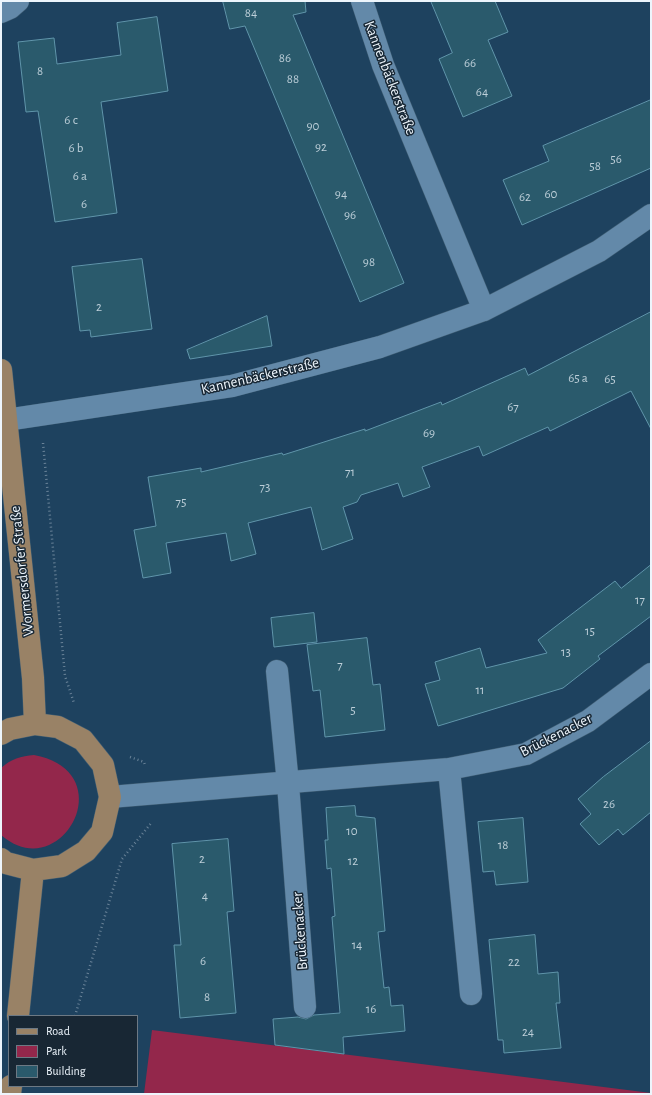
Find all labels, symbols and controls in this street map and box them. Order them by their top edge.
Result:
house number: 84 [245,5,257,21]
street label: Kannenbäckerstraße [360,18,420,138]
house number: 86 [279,50,291,66]
house number: 66 [464,55,476,71]
house number: 8 [37,63,43,79]
house number: 88 [287,71,299,87]
house number: 64 [476,84,488,100]
house number: 6 c [64,112,78,128]
house number: 90 [307,118,319,134]
house number: 92 [315,139,327,155]
house number: 6 b [69,140,83,156]
house number: 56 [610,151,622,167]
house number: 58 [589,158,601,174]
house number: 6 a [73,168,87,184]
house number: 94 [335,186,347,202]
house number: 60 [545,186,557,202]
house number: 62 [519,189,531,205]
house number: 6 [81,196,87,212]
house number: 96 [344,207,356,223]
house number: 98 [363,254,375,270]
house number: 2 [96,299,102,315]
street label: Kannenbäckerstraße [199,354,321,398]
house number: 65 a [568,370,588,386]
house number: 65 [604,371,616,387]
house number: 67 [507,399,519,415]
house number: 69 [423,425,435,441]
house number: 71 [345,464,355,480]
house number: 73 [260,479,270,495]
house number: 75 [176,494,186,510]
street label: Wormersdorfer Straße [6,505,38,637]
house number: 17 [635,592,645,608]
house number: 15 [585,623,595,639]
house number: 13 [561,644,571,660]
house number: 7 [337,657,343,673]
house number: 11 [476,682,484,698]
house number: 5 [350,702,356,718]
street label: Brückenacker [517,709,595,761]
house number: 26 [603,796,615,812]
house number: 10 [346,823,358,839]
house number: 18 [498,837,508,853]
house number: 2 [199,851,205,867]
house number: 12 [348,853,358,869]
house number: 4 [202,888,208,904]
street label: Brückenacker [288,891,312,971]
house number: 14 [352,937,362,953]
house number: 6 [200,953,206,969]
house number: 22 [508,954,520,970]
house number: 8 [204,989,210,1005]
house number: 16 [366,1001,376,1017]
legend [8,1015,138,1087]
house number: 24 [522,1024,534,1040]
text: Road [46,1025,70,1037]
text: Park [46,1045,67,1057]
text: Building [46,1065,86,1077]

